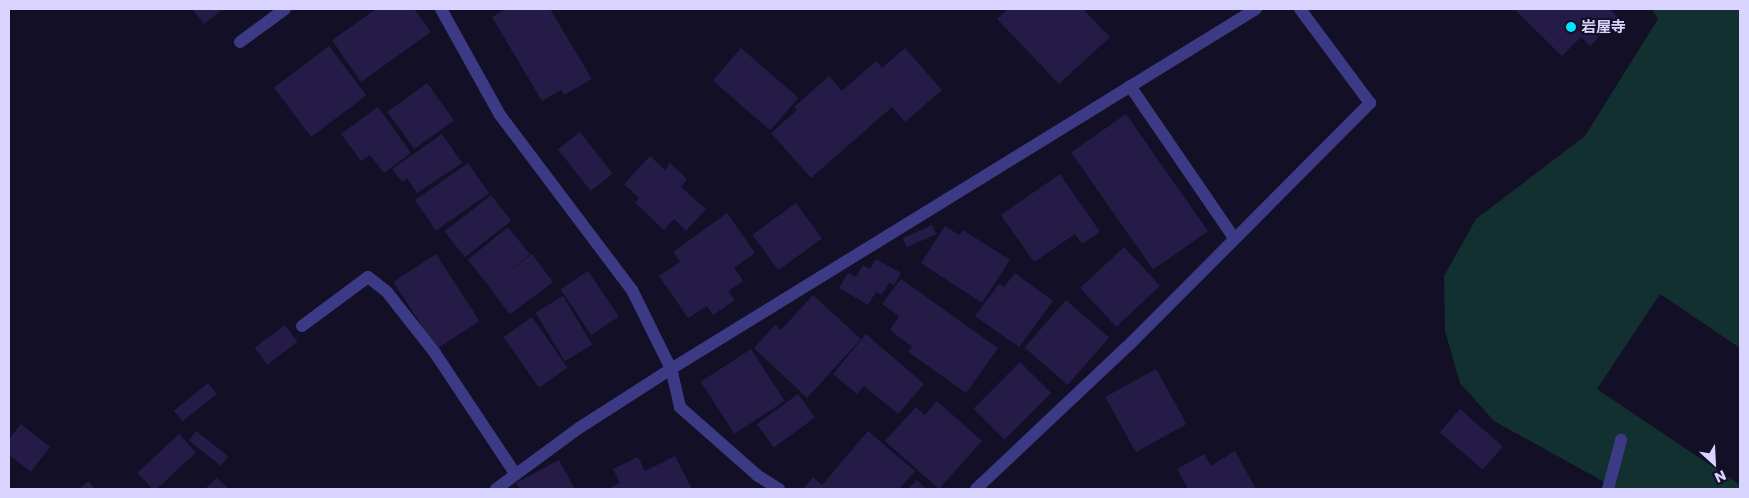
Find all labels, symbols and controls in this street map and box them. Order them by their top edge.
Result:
place label: 岩屋寺 [1581,18,1626,36]
marker: 岩屋寺 [1565,21,1577,33]
north arrow [1689,438,1739,488]
text: N [1711,465,1729,488]

